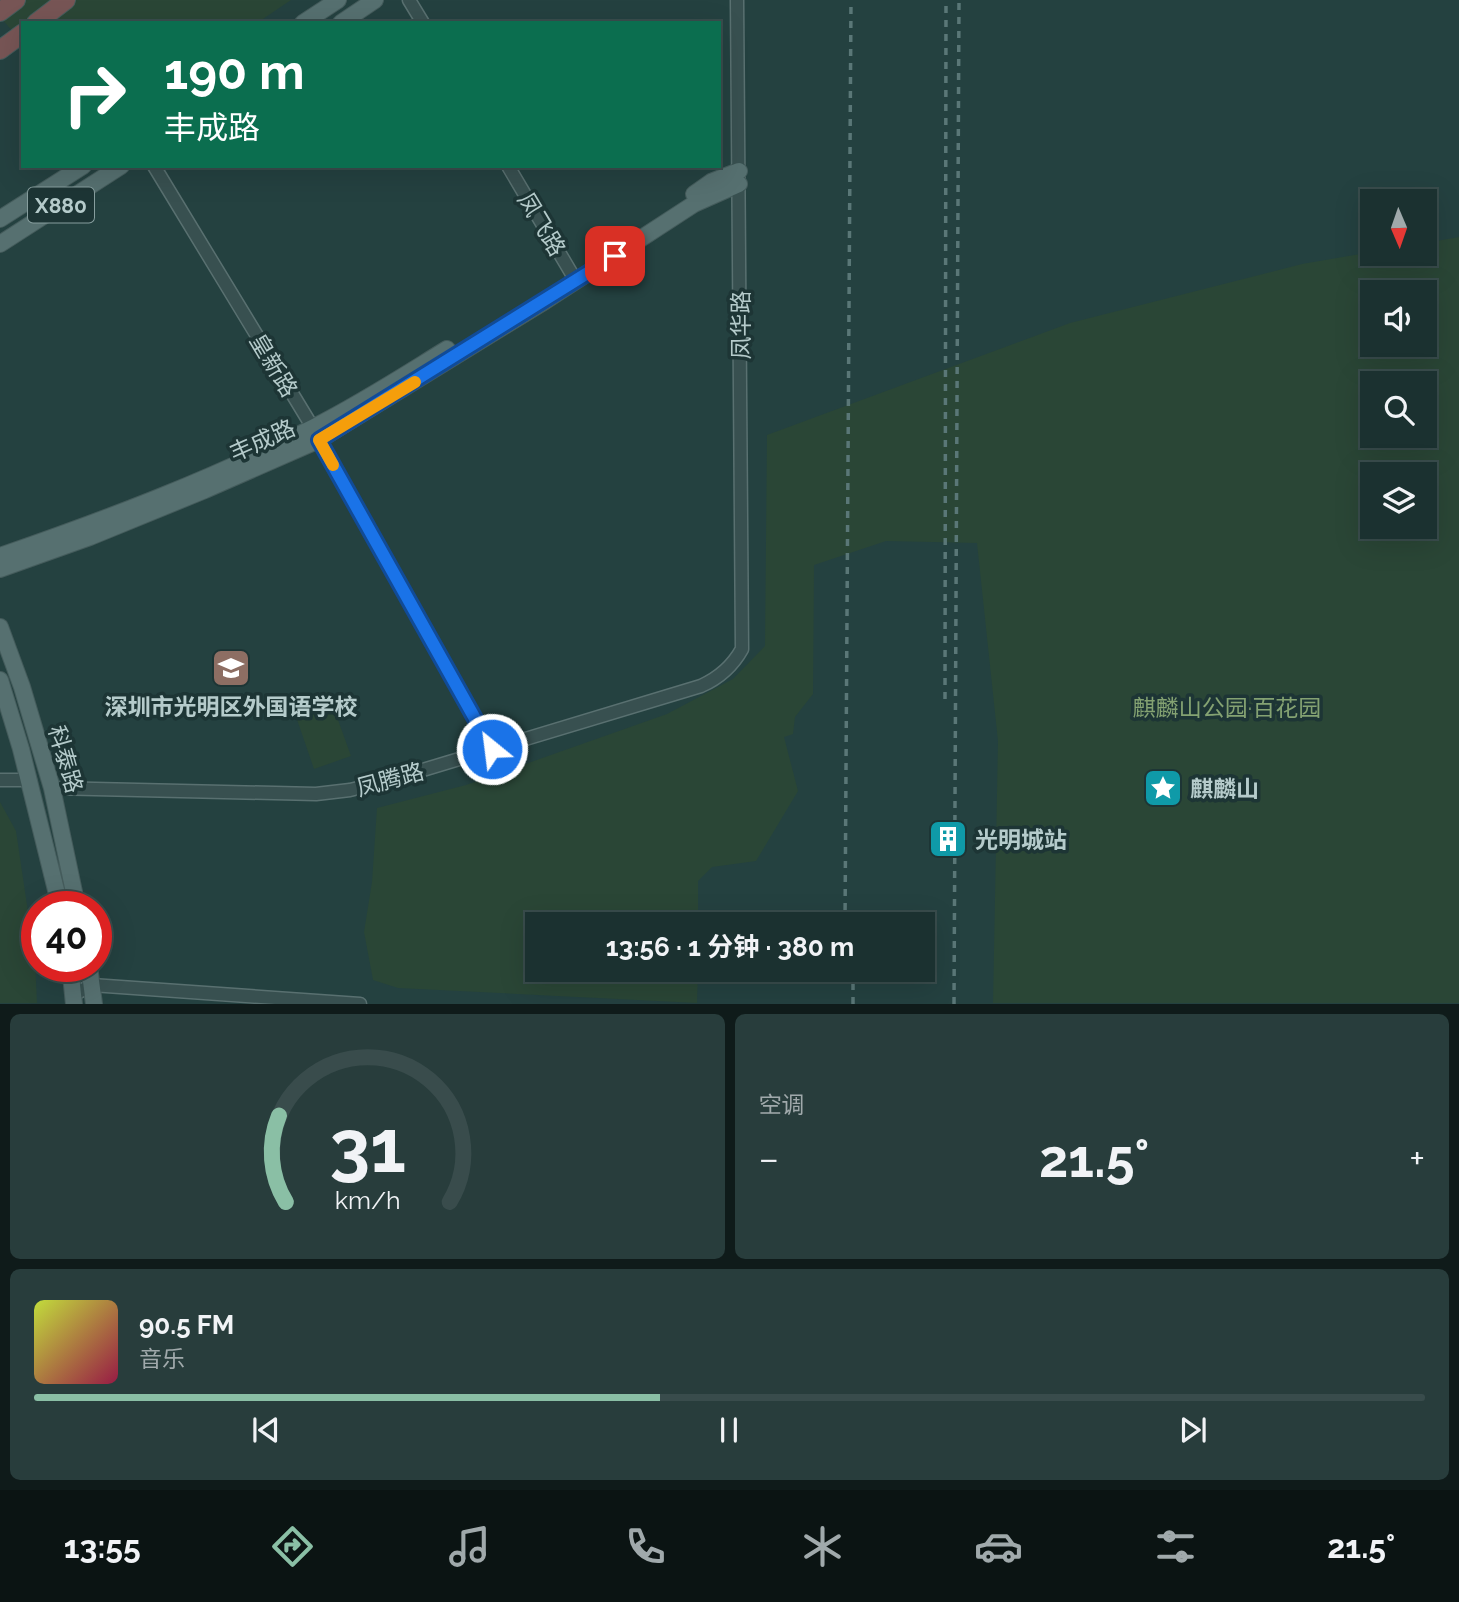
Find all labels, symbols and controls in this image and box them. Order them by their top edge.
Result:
text: 190 m [164,43,305,100]
icon: right [49,49,140,140]
text: 丰成路 [164,109,260,146]
street label: 凤飞路 [513,187,571,261]
road number: X880 [28,188,94,222]
north arrow [1360,189,1437,266]
map controls [1360,189,1437,539]
pin [585,226,645,286]
icon: arrive [596,237,634,275]
button: sound [1360,280,1437,357]
street label: 凤华路 [727,291,754,360]
street label: 皇新路 [245,328,303,402]
button: search [1360,371,1437,448]
street label: 丰成路 [225,414,299,466]
button: layers [1360,462,1437,539]
school or university icon: 深圳市光明区外国语学校 [210,647,252,689]
place label: 深圳市光明区外国语学校 [105,693,358,720]
park label: 麒麟山公园·百花园 [1133,694,1321,721]
position arrow [455,712,529,786]
street label: 科泰路 [44,722,88,796]
street label: 凤腾路 [353,757,427,801]
place icon: 麒麟山 [1142,767,1184,809]
place label: 麒麟山 [1190,775,1259,802]
building icon: 光明城站 [927,818,969,860]
place label: 光明城站 [975,826,1067,853]
speed limit sign: 40 [21,891,112,982]
text: 13:56 · 1 分钟 · 380 m [606,932,854,962]
text: 空调 [759,1091,805,1118]
text: 31 [329,1105,406,1190]
text: 21.5° [1039,1128,1149,1189]
text: − [759,1136,779,1181]
text: + [1409,1136,1425,1181]
text: km/h [334,1185,400,1215]
text: 90.5 FM [139,1310,234,1340]
text: 音乐 [139,1345,185,1372]
icon: previous [247,1411,285,1449]
icon: pause [710,1411,748,1449]
icon: next [1174,1411,1212,1449]
icon: directions [268,1522,317,1571]
icon: music [445,1522,494,1571]
icon: phone [621,1522,670,1571]
icon: climate [798,1522,847,1571]
icon: car [974,1522,1023,1571]
icon: filters [1151,1522,1200,1571]
text: 13:55 [64,1528,141,1565]
text: 21.5° [1327,1528,1395,1565]

